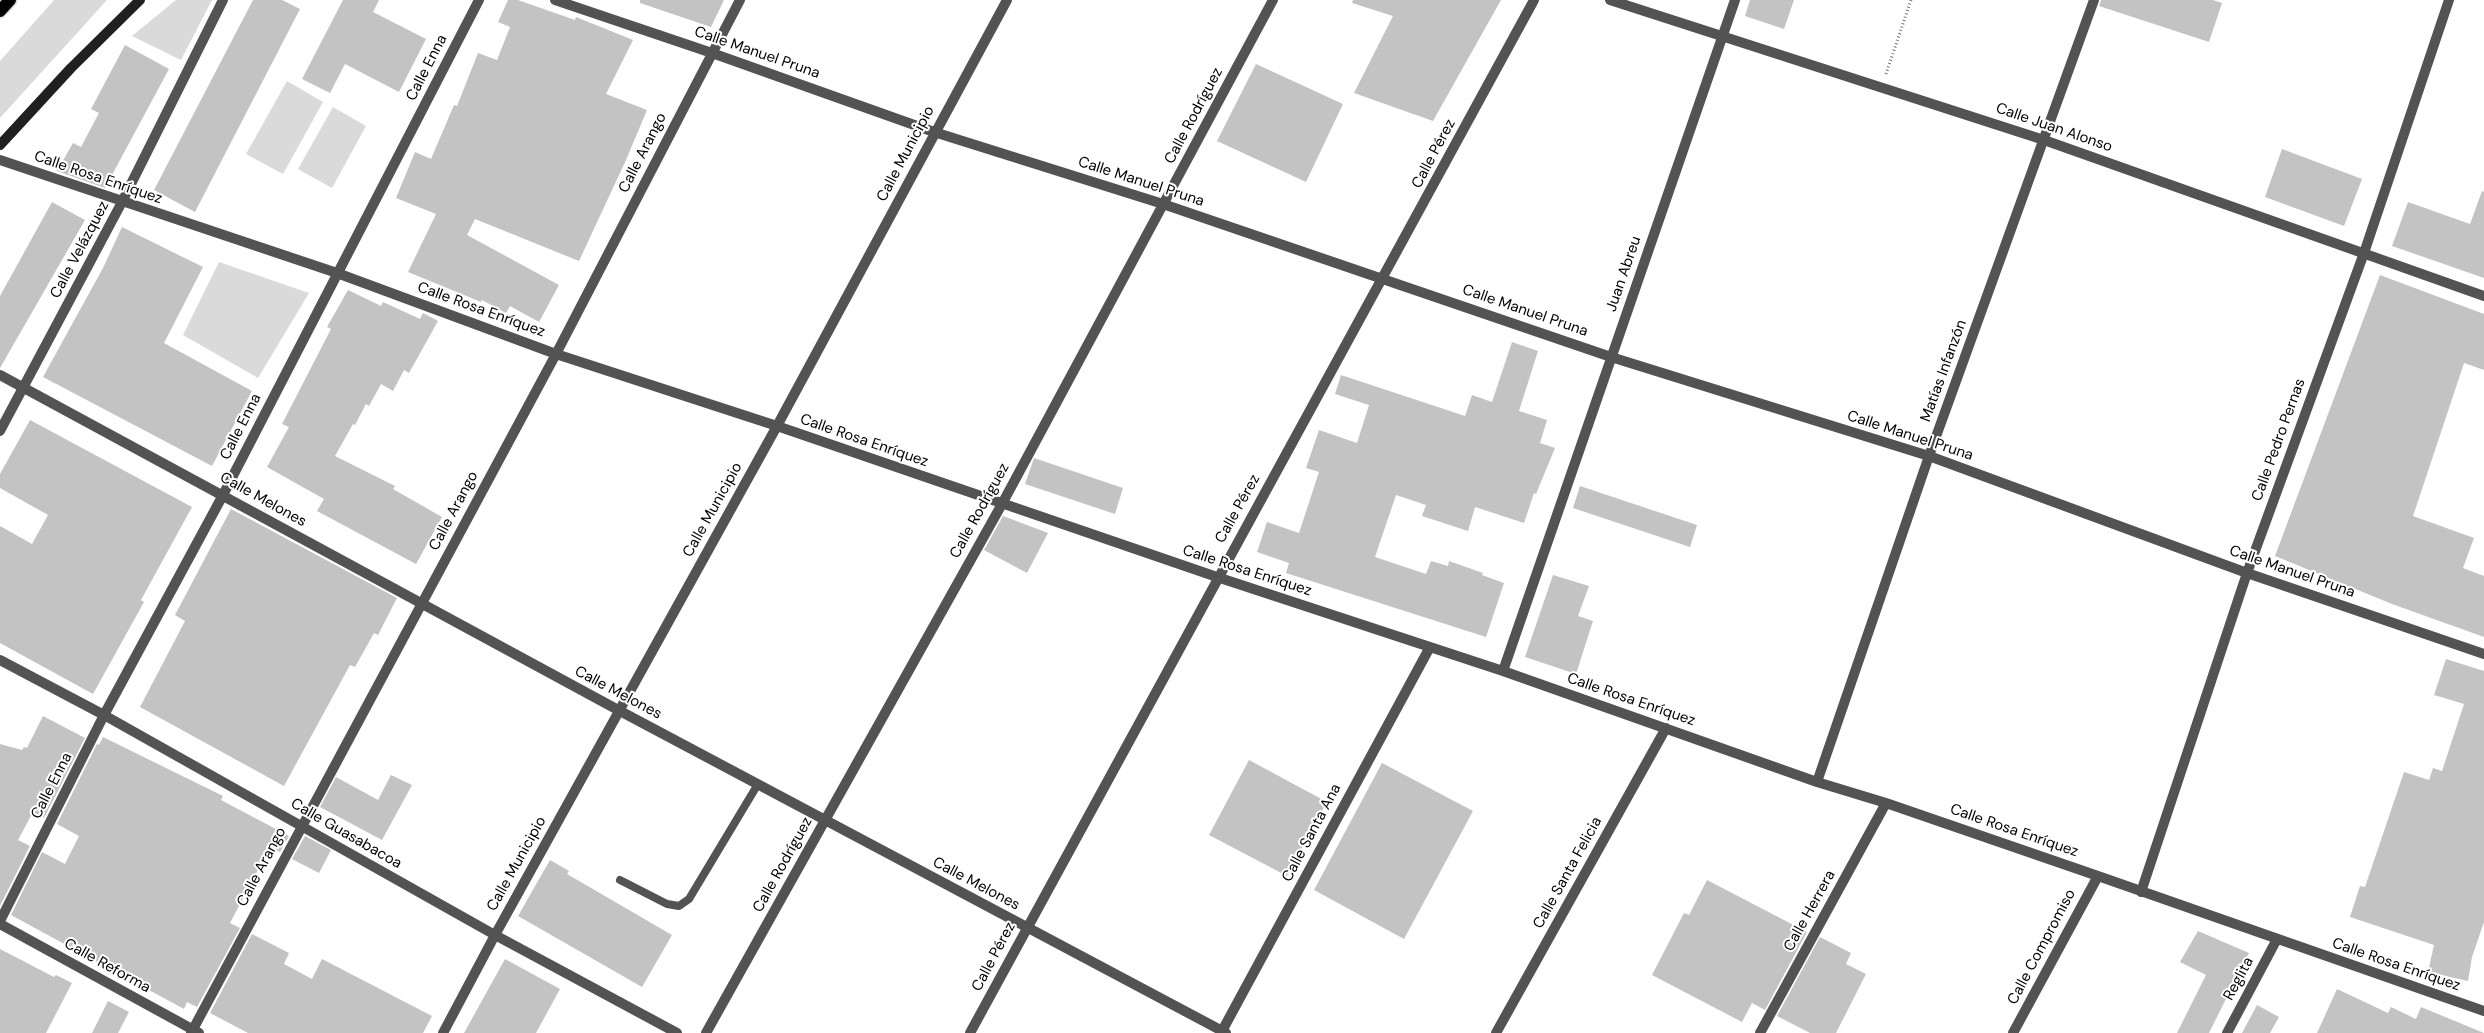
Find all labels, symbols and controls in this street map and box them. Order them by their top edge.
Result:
street label: Calle Manuel Pruna [692,23,822,83]
street label: Calle Enna [403,32,451,104]
street label: Calle Rodríguez [1161,65,1227,167]
street label: Calle Juan Alonso [1993,100,2115,156]
street label: Calle Municipio [873,103,939,205]
street label: Calle Arango [615,110,671,196]
street label: Calle Pérez [1408,116,1460,192]
street label: Calle Rosa Enríquez [31,148,165,208]
street label: Calle Manuel Pruna [1076,153,1206,211]
street label: Calle Velázquez [47,198,113,302]
street label: Juan Abreu [1603,234,1645,314]
street label: Calle Rosa Enríquez [415,279,547,341]
street label: Calle Manuel Pruna [1460,281,1590,341]
street label: Matías Infanzón [1917,317,1971,425]
street label: Calle Pedro Pernas [2248,376,2310,504]
street label: Calle Enna [217,391,265,463]
street label: Calle Manuel Pruna [1845,407,1975,465]
street label: Calle Rosa Enríquez [797,411,931,471]
street label: Calle Municipio [680,459,746,561]
street label: Calle Rodríguez [946,460,1014,562]
street label: Calle Arango [426,468,482,554]
street label: Calle Melones [217,469,309,531]
street label: Calle Pérez [1212,472,1264,546]
street label: Calle Rosa Enríquez [1180,542,1314,600]
street label: Calle Manuel Pruna [2227,542,2357,602]
street label: Calle Melones [571,662,665,724]
street label: Calle Rosa Enríquez [1564,670,1698,730]
street label: Calle Enna [28,750,76,822]
street label: Calle Santa Ana [1279,781,1345,885]
street label: Calle Guasabacoa [287,795,405,873]
street label: Calle Rosa Enríquez [1947,801,2081,861]
street label: Calle Municipio [484,813,550,915]
street label: Calle Rodríguez [749,814,817,916]
street label: Calle Santa Felicia [1530,814,1606,932]
street label: Calle Arango [234,824,290,910]
street label: Calle Melones [929,853,1023,915]
street label: Calle Herrera [1780,867,1840,955]
street label: Calle Compromiso [2004,886,2080,1008]
street label: Calle Pérez [968,919,1020,995]
street label: Calle Reforma [61,935,153,997]
street label: Calle Rosa Enríquez [2329,935,2463,995]
street label: Reglita [2220,954,2258,1004]

